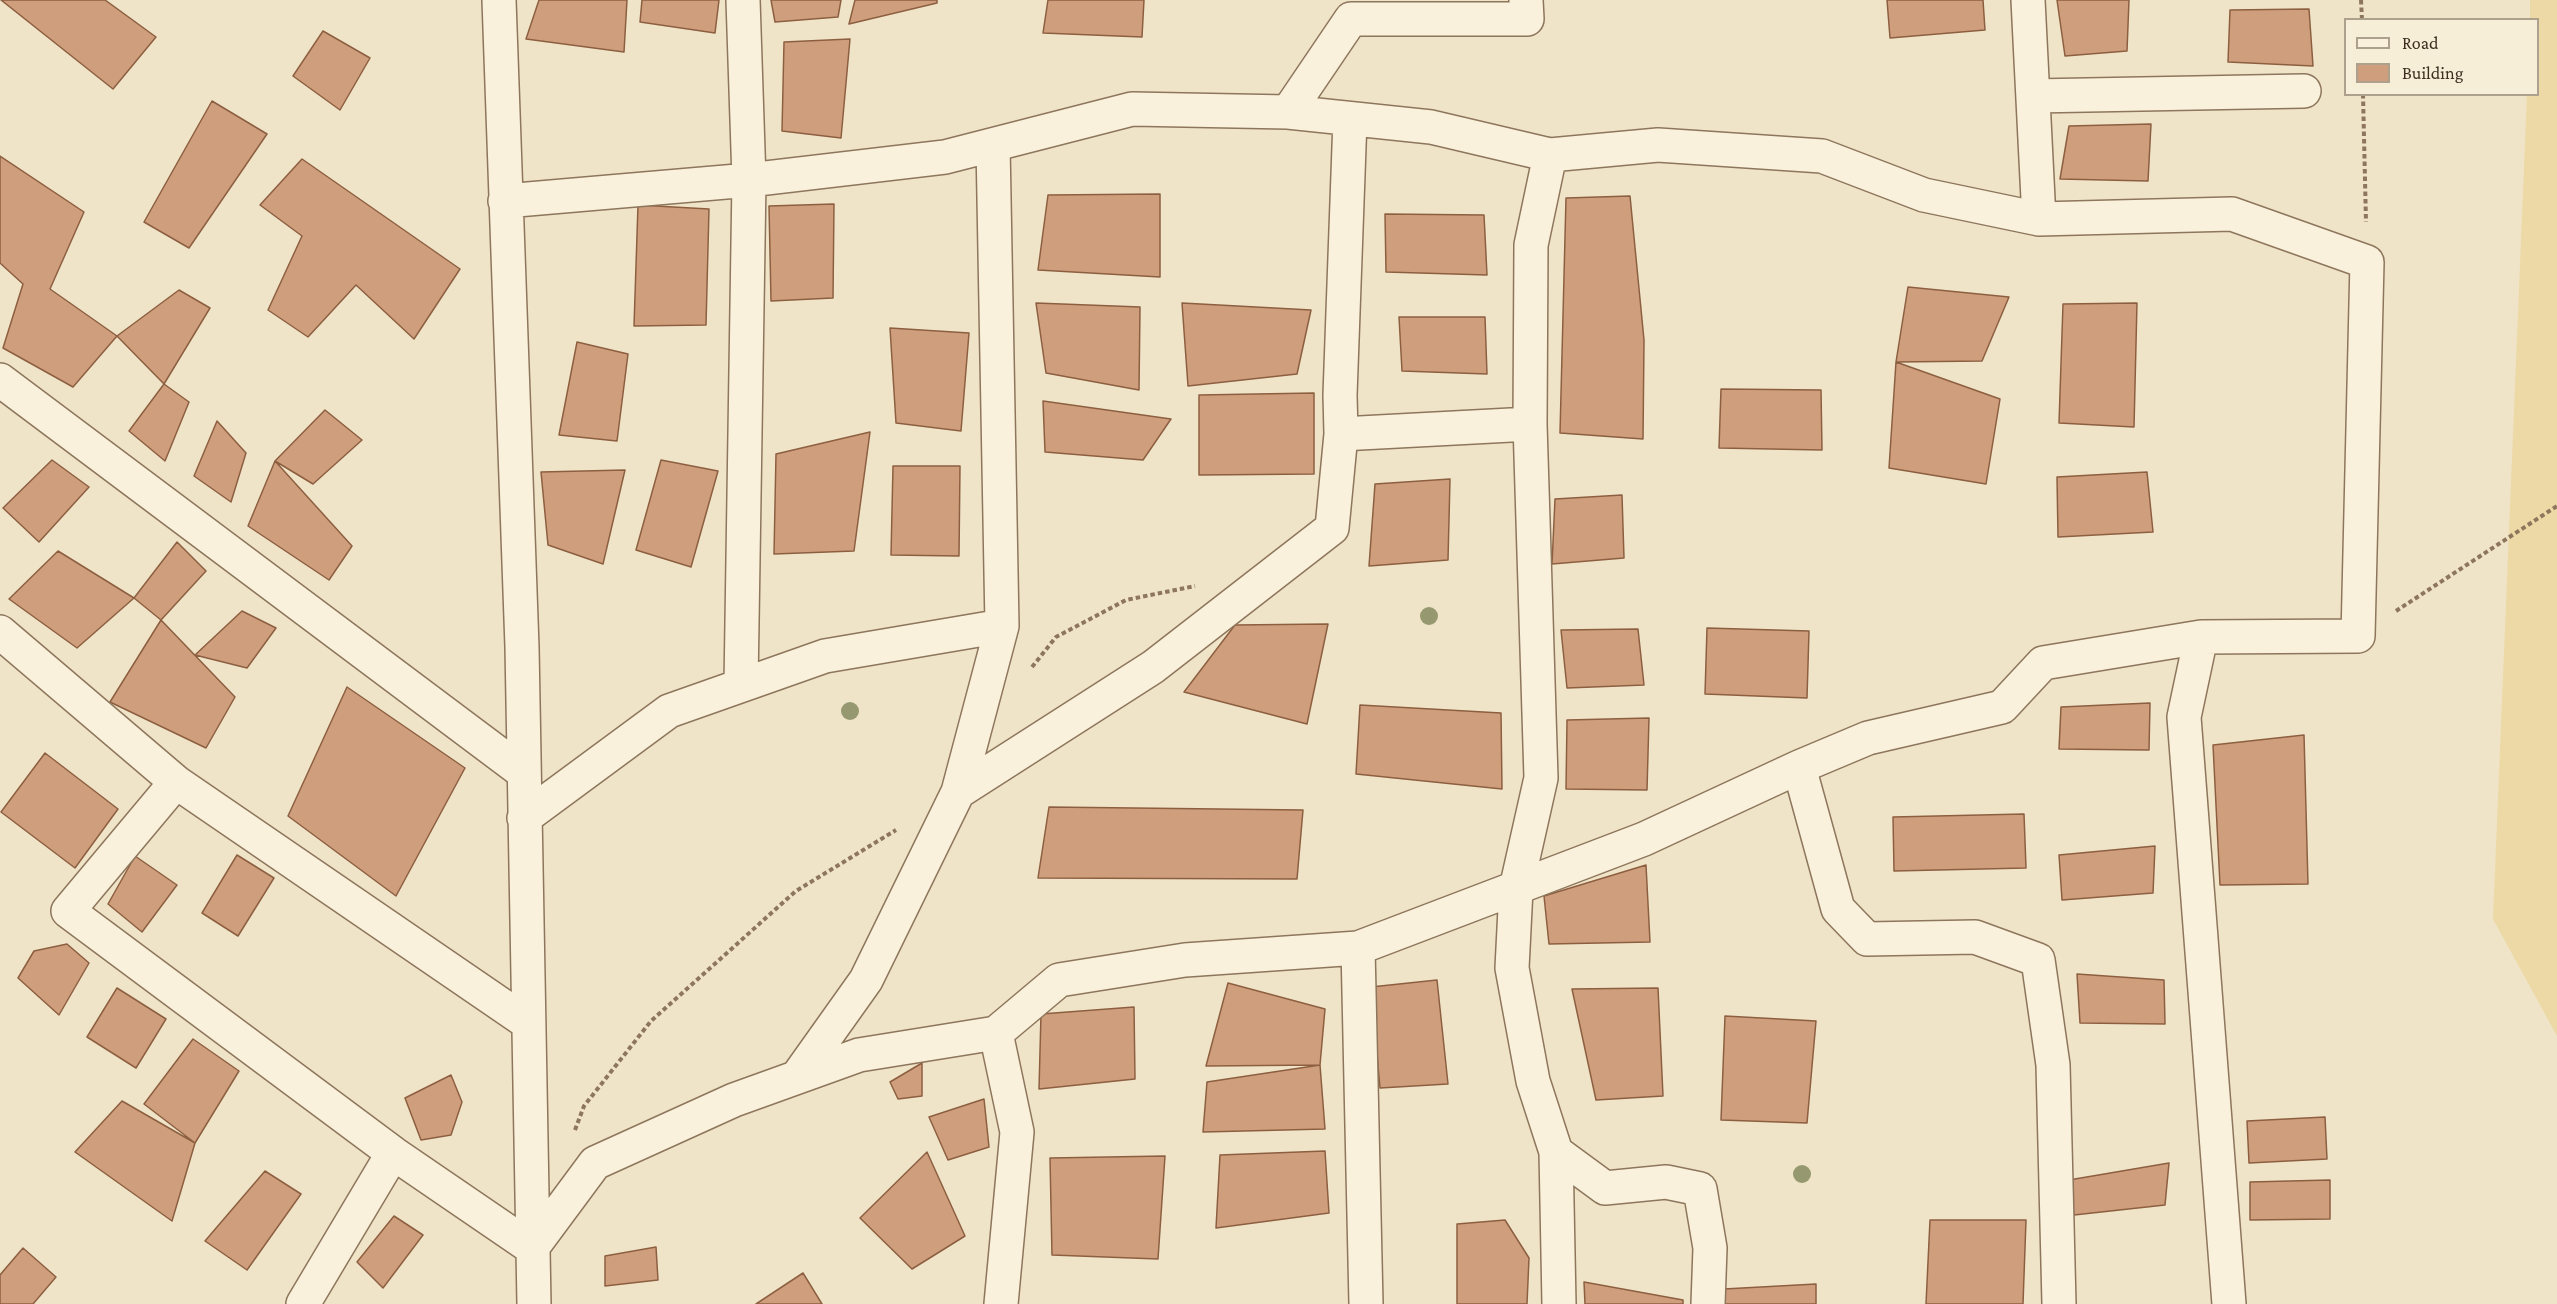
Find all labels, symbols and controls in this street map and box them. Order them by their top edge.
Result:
legend [2344,18,2539,96]
text: Road [2402,33,2439,53]
text: Building [2402,63,2463,83]

